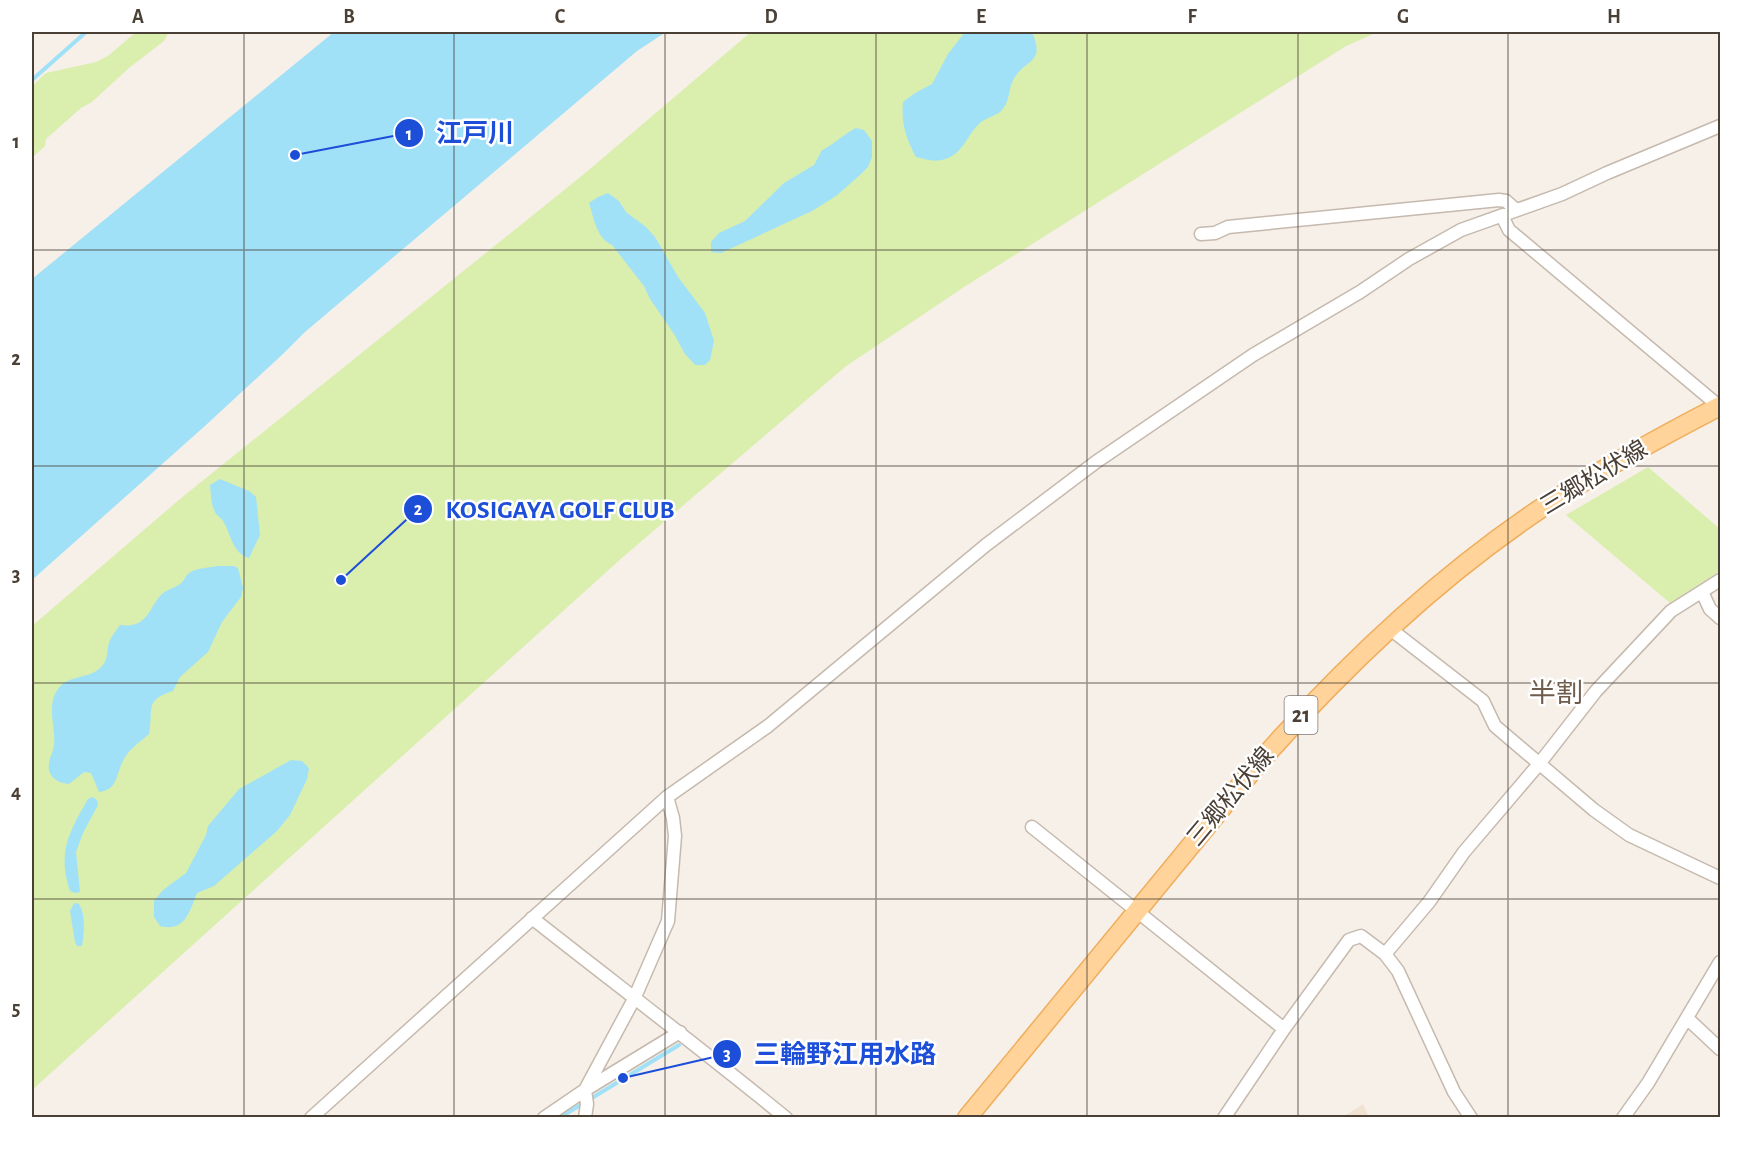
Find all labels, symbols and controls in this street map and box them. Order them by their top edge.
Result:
text: A [132,7,144,27]
text: B [343,7,355,27]
text: C [555,7,566,27]
text: D [764,7,778,27]
text: E [976,7,986,27]
text: F [1187,7,1197,27]
text: G [1397,7,1409,27]
text: H [1607,7,1621,27]
callout: 江戸川 [394,111,526,155]
text: 江戸川 [436,120,514,147]
text: 1 [406,126,412,144]
text: 1 [12,132,20,152]
text: 2 [11,349,21,369]
street label: 三郷松伏線 [1535,435,1652,519]
callout: KOSIGAYA GOLF CLUB [403,487,686,531]
text: KOSIGAYA GOLF CLUB [445,497,675,523]
text: 2 [414,501,423,519]
text: 3 [12,565,20,585]
district label: 半割 [1529,679,1583,707]
road number: 21 [1284,696,1318,734]
street label: 三郷松伏線 [1182,742,1279,851]
text: 4 [11,782,21,802]
text: 5 [12,999,20,1019]
callout: 三輪野江用水路 [712,1032,948,1076]
text: 三輪野江用水路 [754,1040,936,1068]
text: 3 [723,1046,731,1064]

